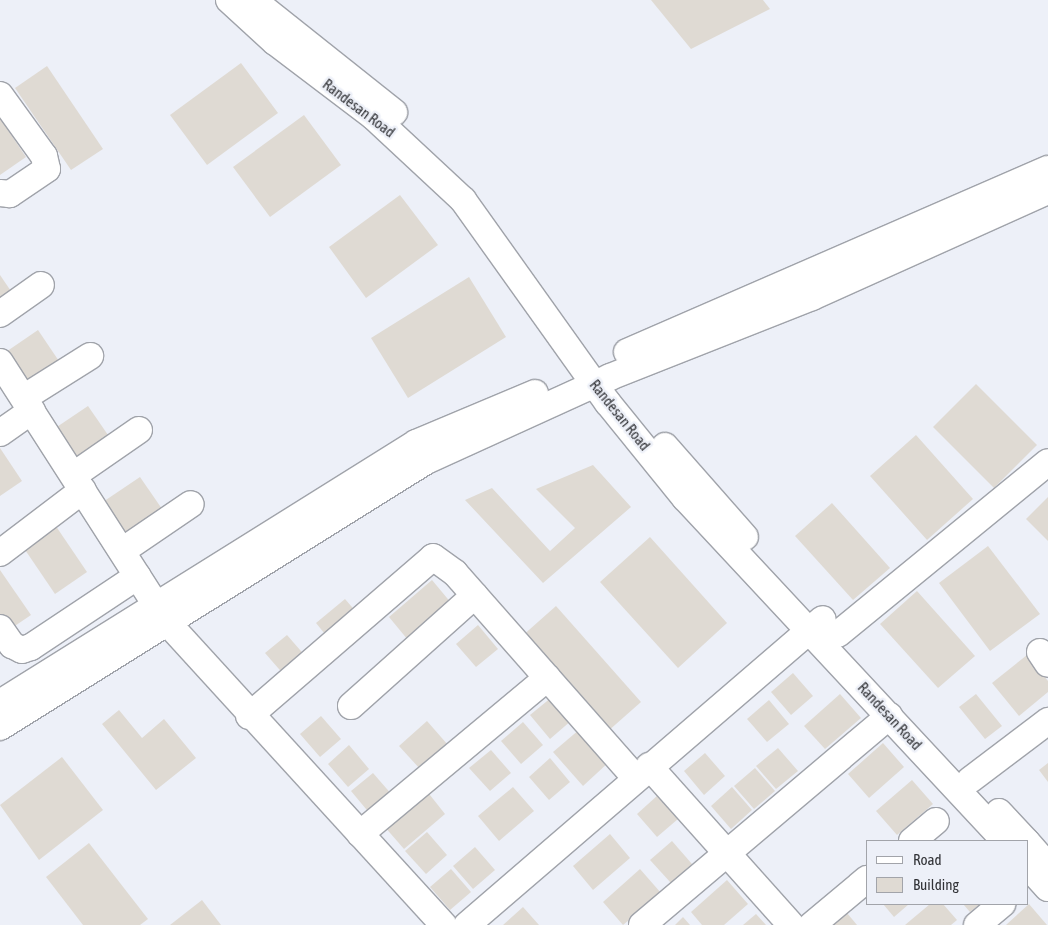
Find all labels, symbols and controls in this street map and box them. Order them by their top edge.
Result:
street label: Randesan Road [319,75,399,141]
street label: Randesan Road [586,376,654,454]
street label: Randesan Road [854,678,926,754]
legend [866,840,1028,905]
text: Road [913,851,942,868]
text: Building [913,876,959,893]

